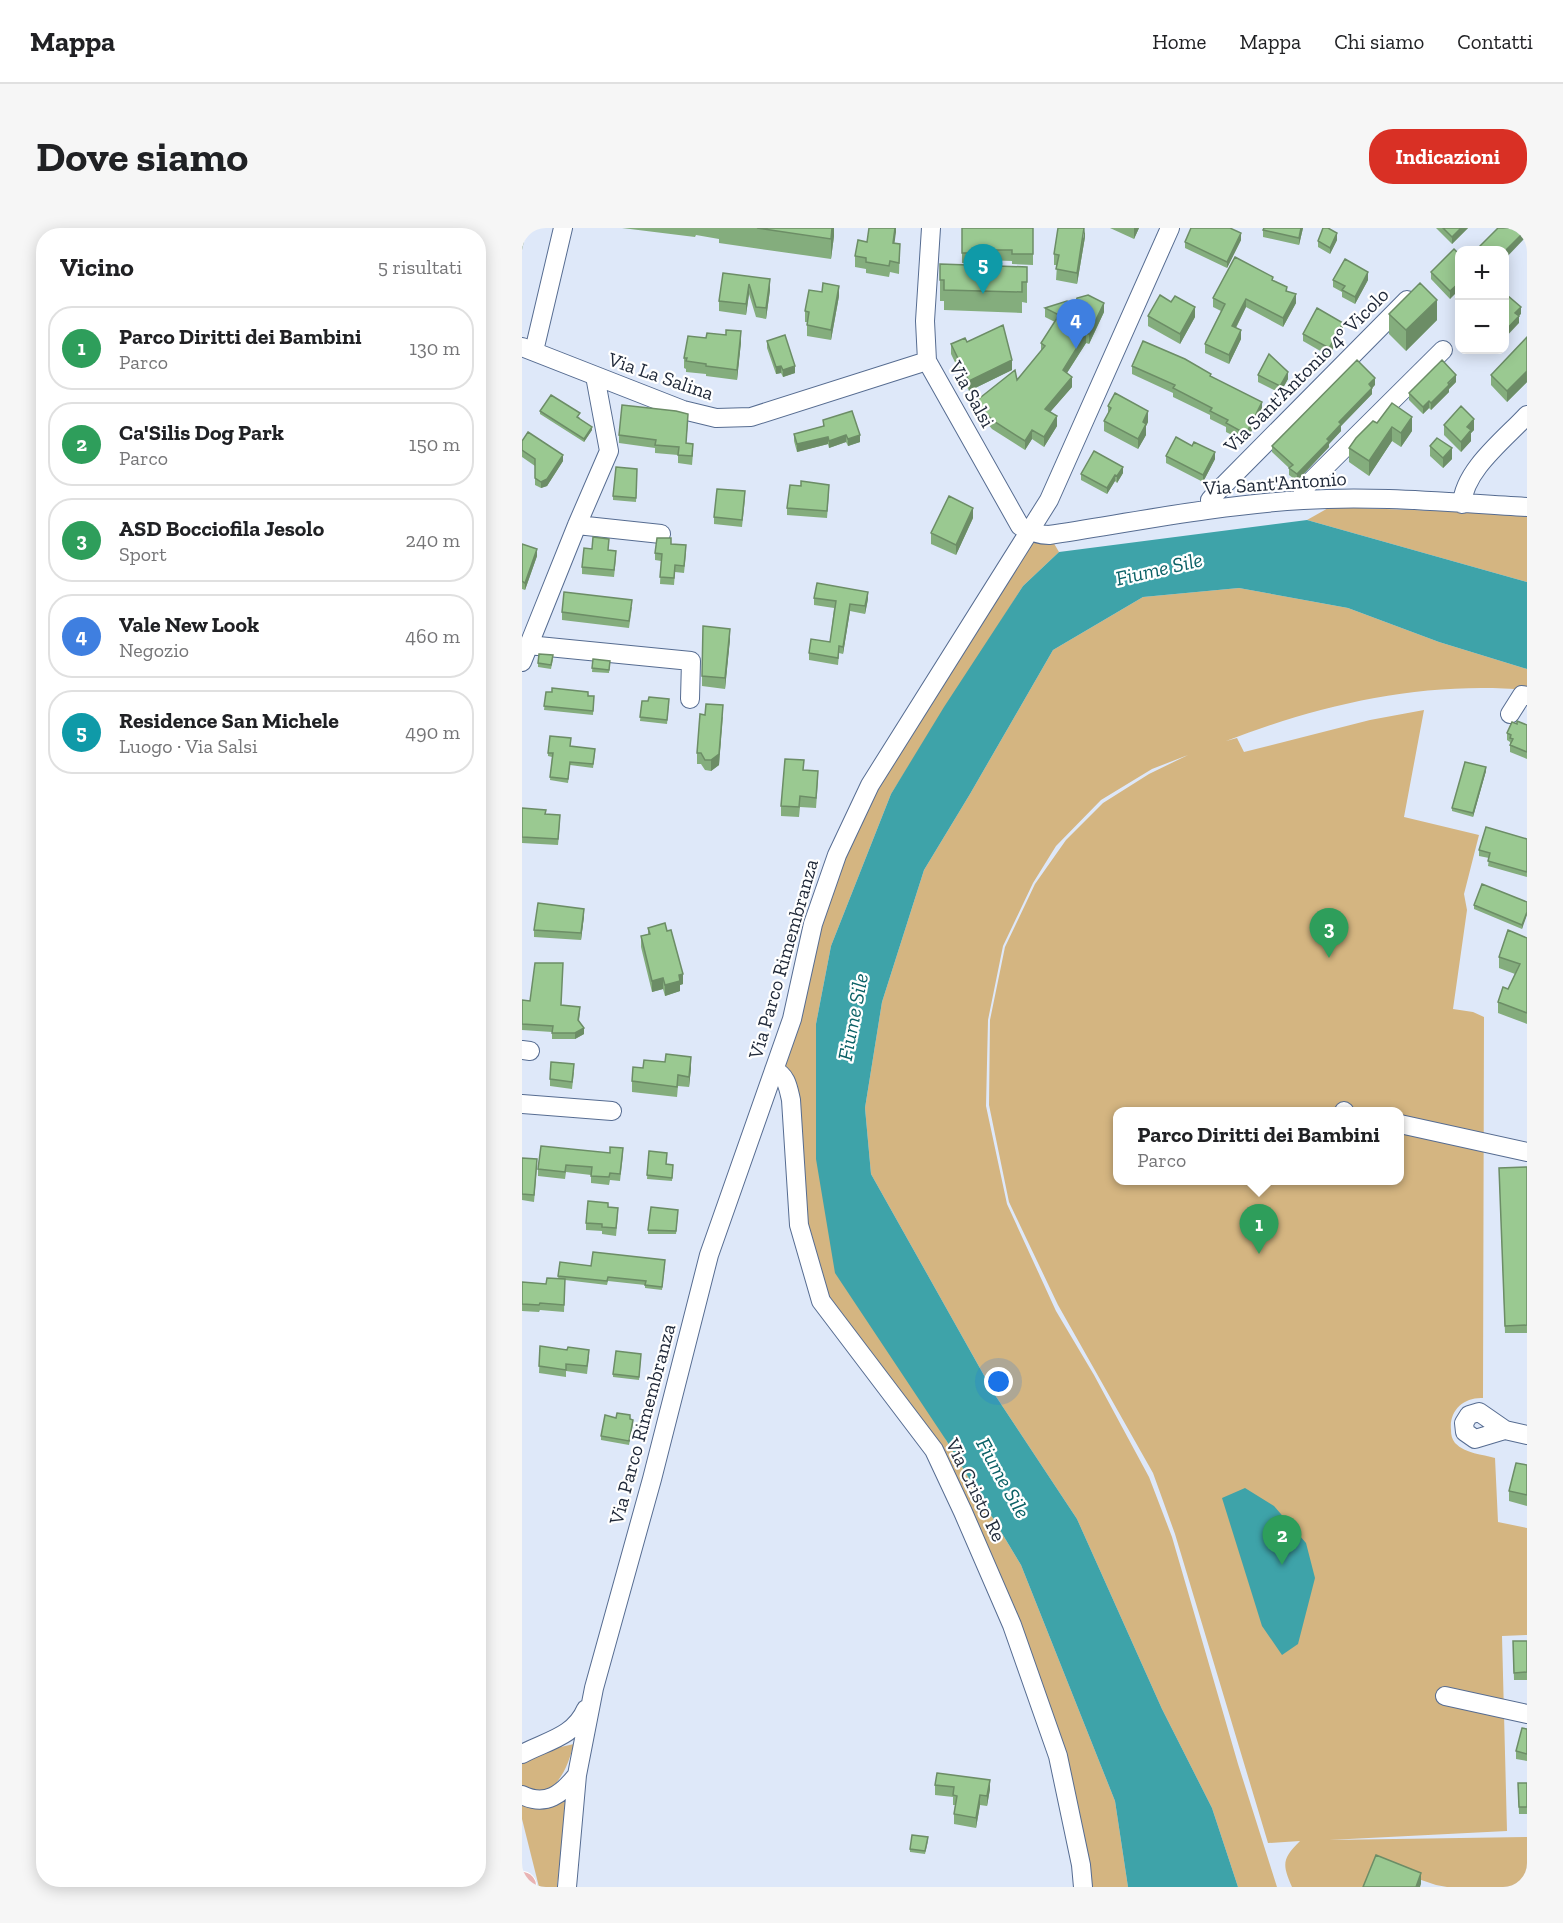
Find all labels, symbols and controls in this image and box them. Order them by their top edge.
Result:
text: Mappa [30,25,115,58]
text: Home [1152,29,1206,54]
text: Mappa [1239,29,1301,54]
text: Chi siamo [1334,29,1424,54]
text: Contatti [1457,29,1533,54]
button: Indicazioni [1369,129,1527,184]
text: Dove siamo [36,131,248,182]
pin: 5 [964,244,1002,294]
map controls [1455,246,1509,354]
button: + [1455,246,1509,300]
text: Vicino [60,251,134,283]
text: 5 risultati [378,255,462,279]
street label: Via Sant'Antonio 4° Vicolo [1218,283,1393,458]
pin: 4 [1056,300,1096,349]
button: − [1455,300,1509,354]
text: Parco Diritti dei Bambini [119,323,362,350]
text: 1 [77,336,86,360]
text: 130 m [409,336,460,360]
street label: Via La Salina [604,346,717,405]
text: Parco [119,350,168,374]
street label: Via Salsi [943,356,1000,432]
text: Ca'Silis Dog Park [119,419,284,446]
text: 2 [76,432,87,456]
text: 150 m [409,432,460,456]
text: Parco [119,446,168,470]
street label: Via Sant'Antonio [1202,466,1347,500]
text: ASD Bocciofila Jesolo [119,515,324,542]
text: 3 [76,528,87,552]
text: 240 m [406,528,460,552]
text: Sport [119,542,167,566]
water label: Fiume Sile [1113,546,1205,591]
text: Vale New Look [119,611,259,638]
text: 4 [76,624,87,648]
text: 460 m [405,624,460,648]
text: Negozio [119,638,189,662]
text: Residence San Michele [119,707,339,734]
text: 5 [76,720,87,744]
text: 490 m [405,720,460,744]
text: Luogo · Via Salsi [119,734,258,758]
street label: Via Parco Rimembranza [743,856,823,1063]
pin: 3 [1310,908,1348,958]
water label: Fiume Sile [832,971,873,1063]
popup [1113,1107,1404,1185]
text: Parco Diritti dei Bambini [1137,1121,1380,1148]
text: Parco [1137,1148,1186,1172]
pin: 1 [1240,1204,1278,1254]
street label: Via Parco Rimembranza [603,1321,680,1528]
your location [984,1367,1013,1396]
water label: Fiume Sile [971,1433,1036,1523]
street label: Via Cristo Re [940,1434,1011,1545]
pin: 2 [1262,1516,1302,1565]

